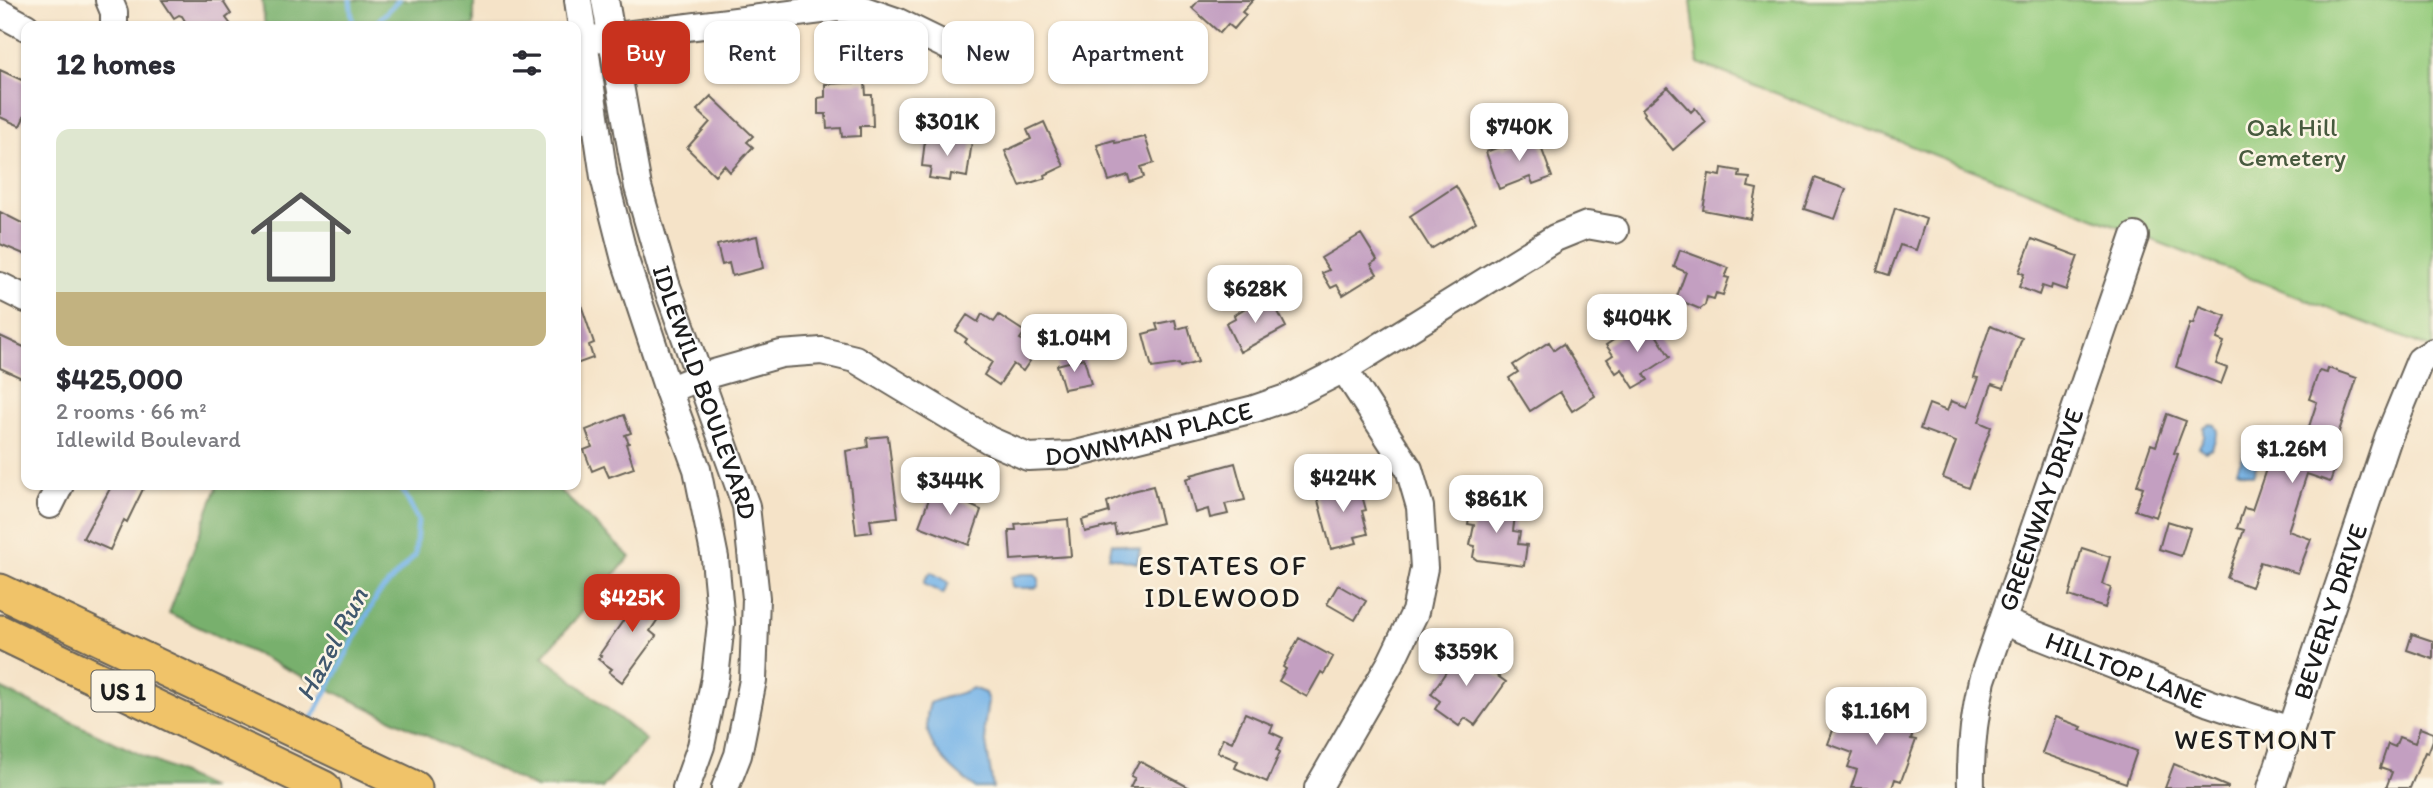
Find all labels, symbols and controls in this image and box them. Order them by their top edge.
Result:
chip: Buy [602,21,690,84]
chip: Rent [704,21,800,84]
chip: Filters [814,21,928,84]
chip: New [942,21,1034,84]
chip: Apartment [1048,21,1208,84]
icon: filters [508,44,546,82]
text: 12 homes [56,45,176,82]
pin: $301K [898,99,996,158]
pin: $740K [1470,104,1568,163]
text: $301K [915,107,979,135]
park label: Oak Hill Cemetery [2238,111,2346,173]
text: $740K [1486,112,1552,140]
icon: home [238,174,364,300]
street label: IDLEWILD BOULEVARD [645,261,763,521]
pin: $628K [1206,266,1304,325]
text: $628K [1223,274,1287,302]
pin: $404K [1588,294,1686,354]
text: $404K [1603,303,1671,331]
pin: $1.04M [1017,314,1131,374]
text: $1.04M [1037,323,1111,351]
text: $425,000 [56,360,183,397]
street label: DOWNMAN PLACE [1044,394,1256,472]
text: 2 rooms · 66 m² [56,397,207,425]
street label: GREENWAY DRIVE [1991,404,2090,615]
text: Idlewild Boulevard [56,425,241,453]
pin: $1.26M [2235,426,2349,485]
text: $1.26M [2257,434,2327,462]
pin: $424K [1294,454,1392,514]
pin: $344K [901,458,999,517]
text: $424K [1310,463,1376,491]
text: $344K [917,466,983,494]
pin: $861K [1447,476,1545,535]
text: $861K [1465,484,1527,512]
street label: BEVERLY DRIVE [2286,520,2374,704]
district label: ESTATES OF IDLEWOOD [1138,548,1308,614]
pin: $425K [583,574,681,634]
water label: Hazel Run [287,581,375,706]
text: $425K [600,583,664,611]
street label: HILLTOP LANE [2041,624,2211,716]
pin: $359K [1417,628,1515,688]
text: $359K [1435,637,1498,665]
road number: US 1 [92,670,154,712]
pin: $1.16M [1819,688,1933,747]
text: $1.16M [1842,696,1910,724]
district label: WESTMONT [2174,722,2338,756]

